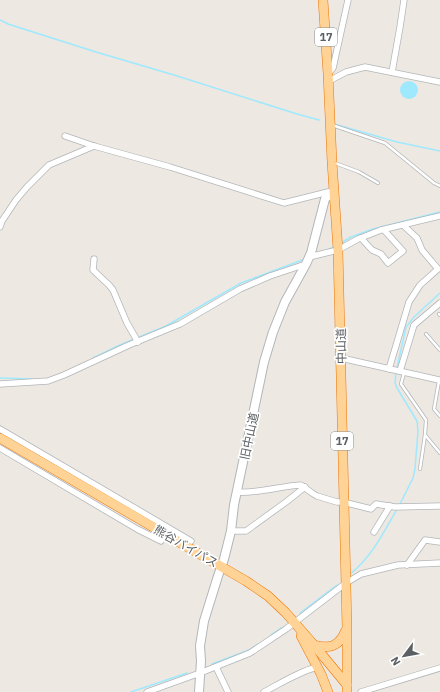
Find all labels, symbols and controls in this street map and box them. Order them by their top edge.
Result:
road number: 17 [315,28,337,46]
street label: 中山道 [333,328,349,364]
street label: 旧中山道 [237,411,261,461]
road number: 17 [331,432,353,450]
street label: 熊谷バイパス [151,522,221,570]
north arrow [384,636,424,676]
text: N [387,654,404,668]

